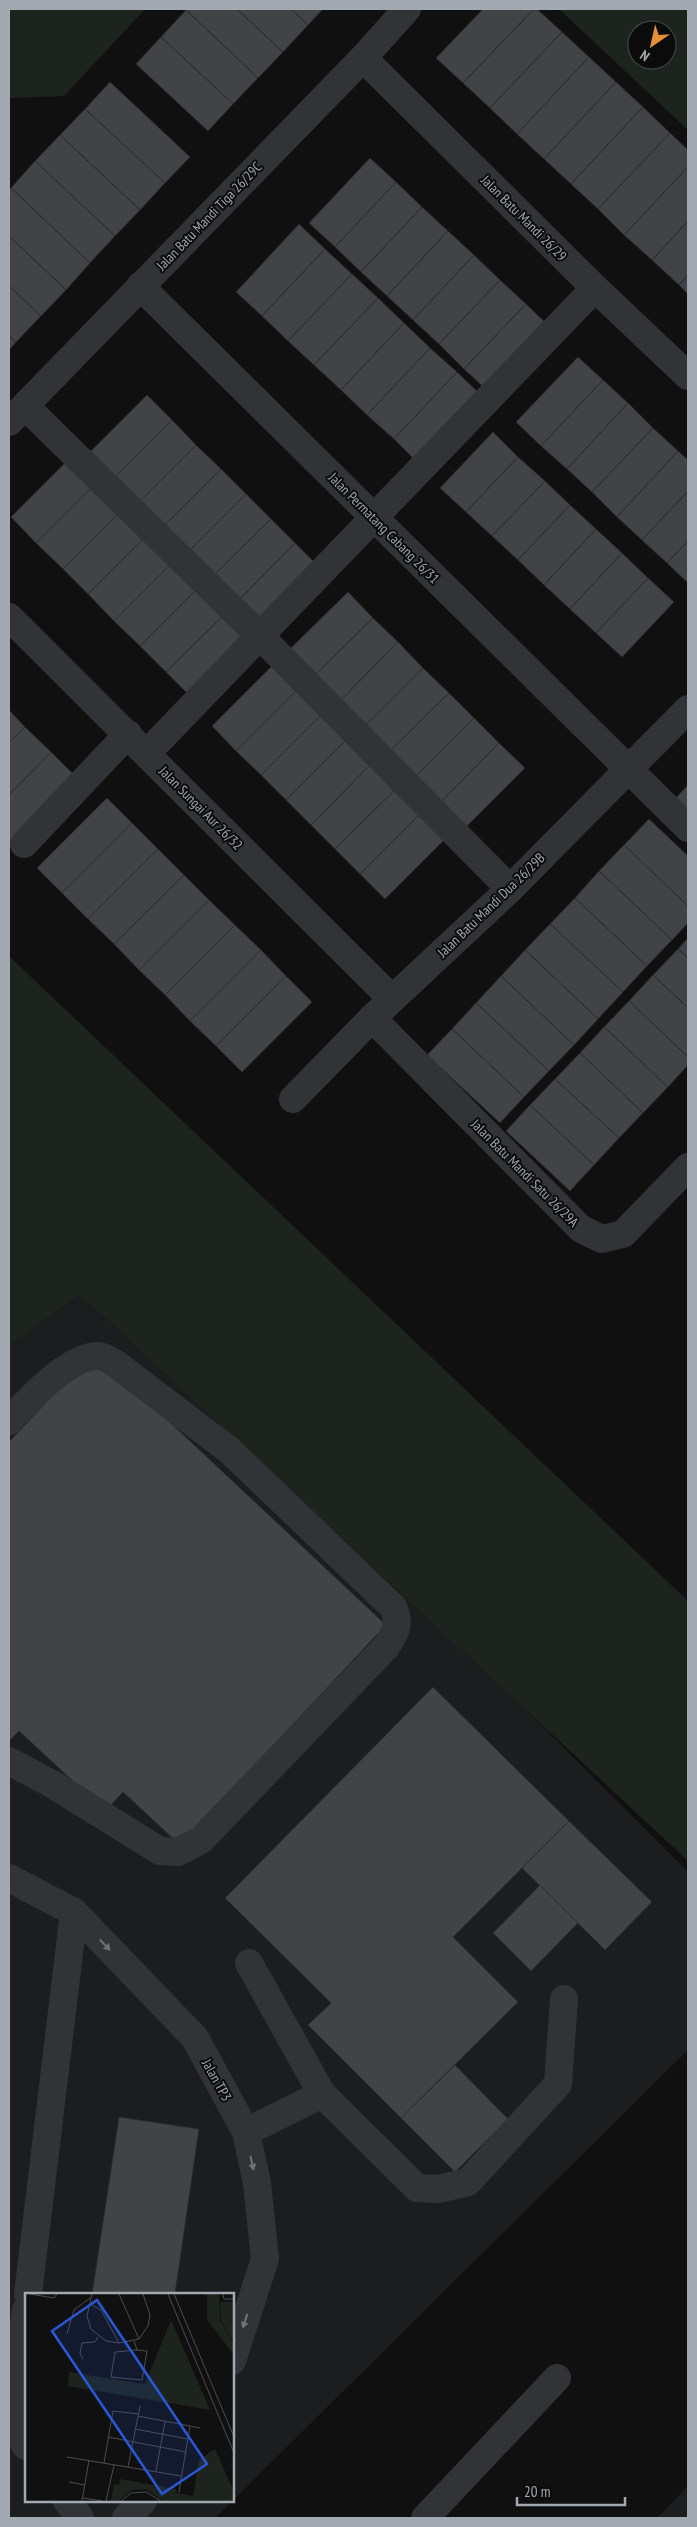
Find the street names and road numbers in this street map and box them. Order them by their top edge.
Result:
street label: Jalan Batu Mandi Tiga 26/29C [152,158,266,275]
street label: Jalan Batu Mandi 26/29 [477,171,571,265]
street label: Jalan Permatang Cabang 26/31 [324,468,443,587]
street label: Jalan Sungai Aur 26/32 [155,762,247,854]
street label: Jalan Batu Mandi Dua 26/29B [433,849,549,962]
street label: Jalan Batu Mandi Satu 26/29A [467,1115,583,1231]
street label: Jalan TP3 [198,2055,236,2104]

